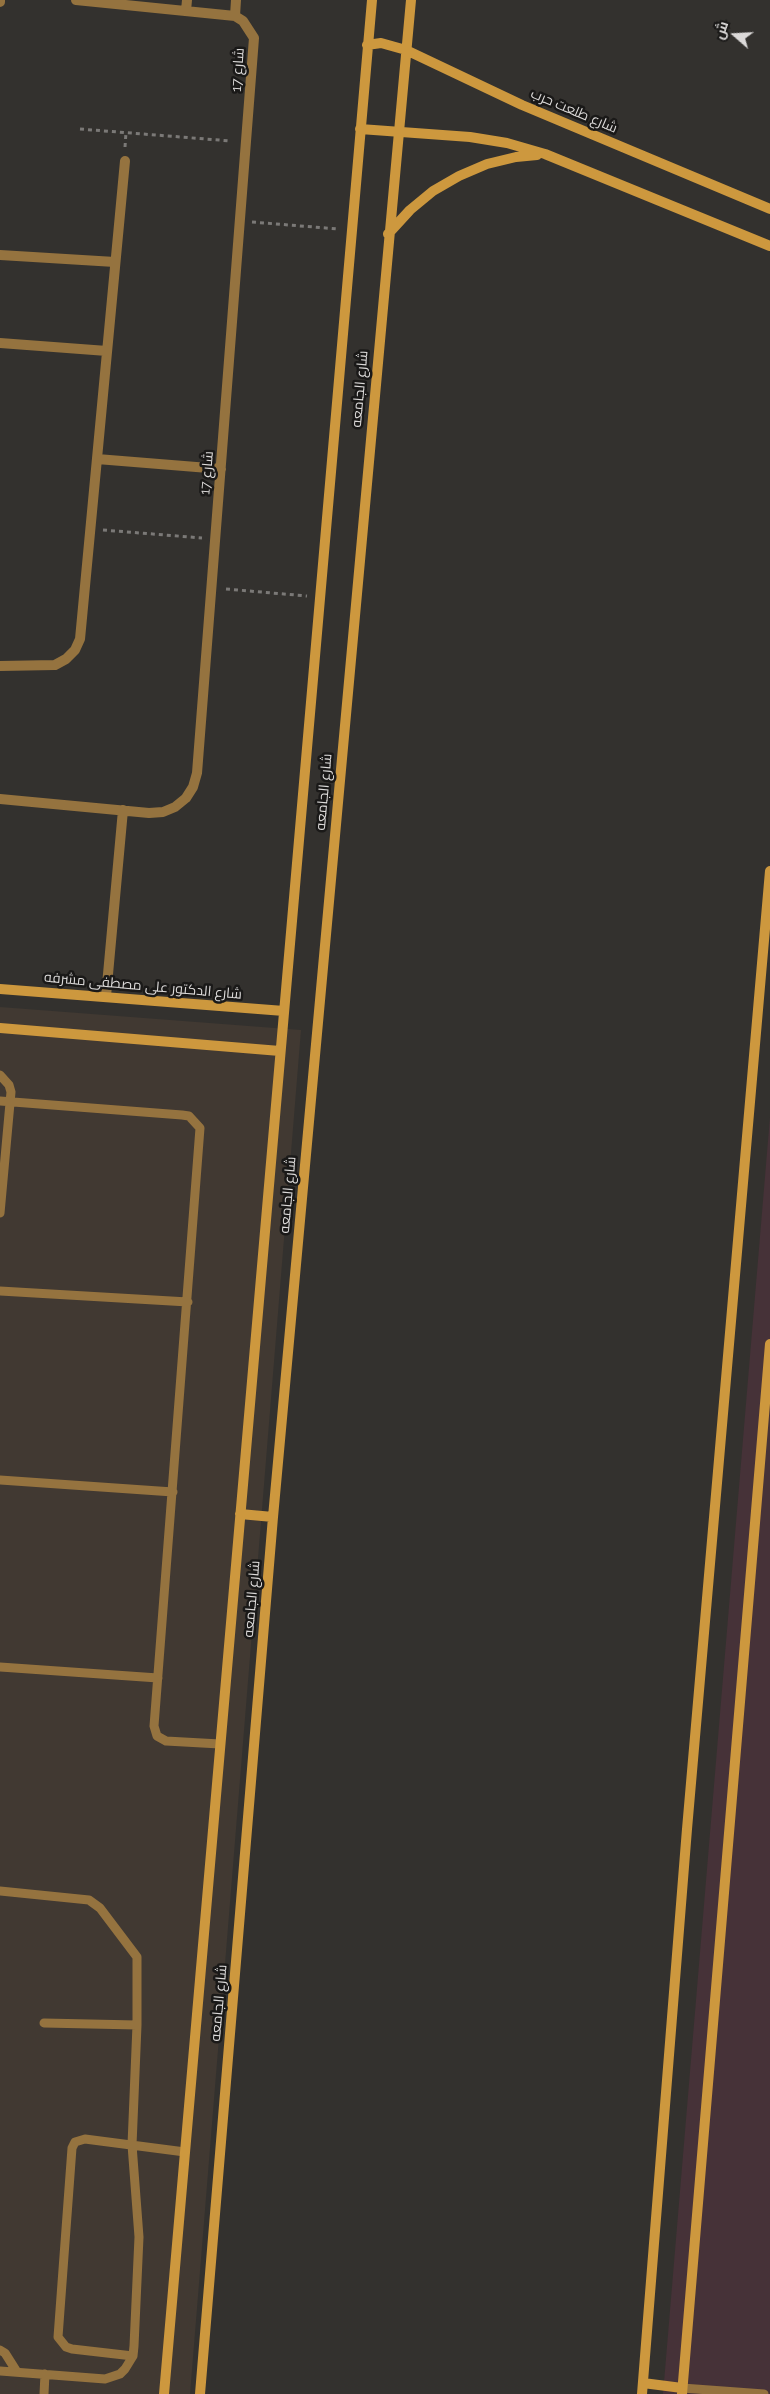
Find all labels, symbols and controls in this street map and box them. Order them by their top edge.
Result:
north arrow [710,10,760,60]
text: ش [710,19,731,41]
street label: شارع 17 [228,47,248,93]
street label: شارع طلعت حرب [528,85,620,137]
street label: شارع الجامعه [348,350,372,428]
street label: شارع 17 [197,450,217,496]
street label: شارع الجامعه [312,753,336,831]
street label: شارع الدكتور على مصطفى مشرفه [43,969,243,1003]
street label: شارع الجامعه [276,1156,300,1234]
street label: شارع الجامعه [240,1560,264,1638]
street label: شارع الجامعه [207,1964,231,2042]

